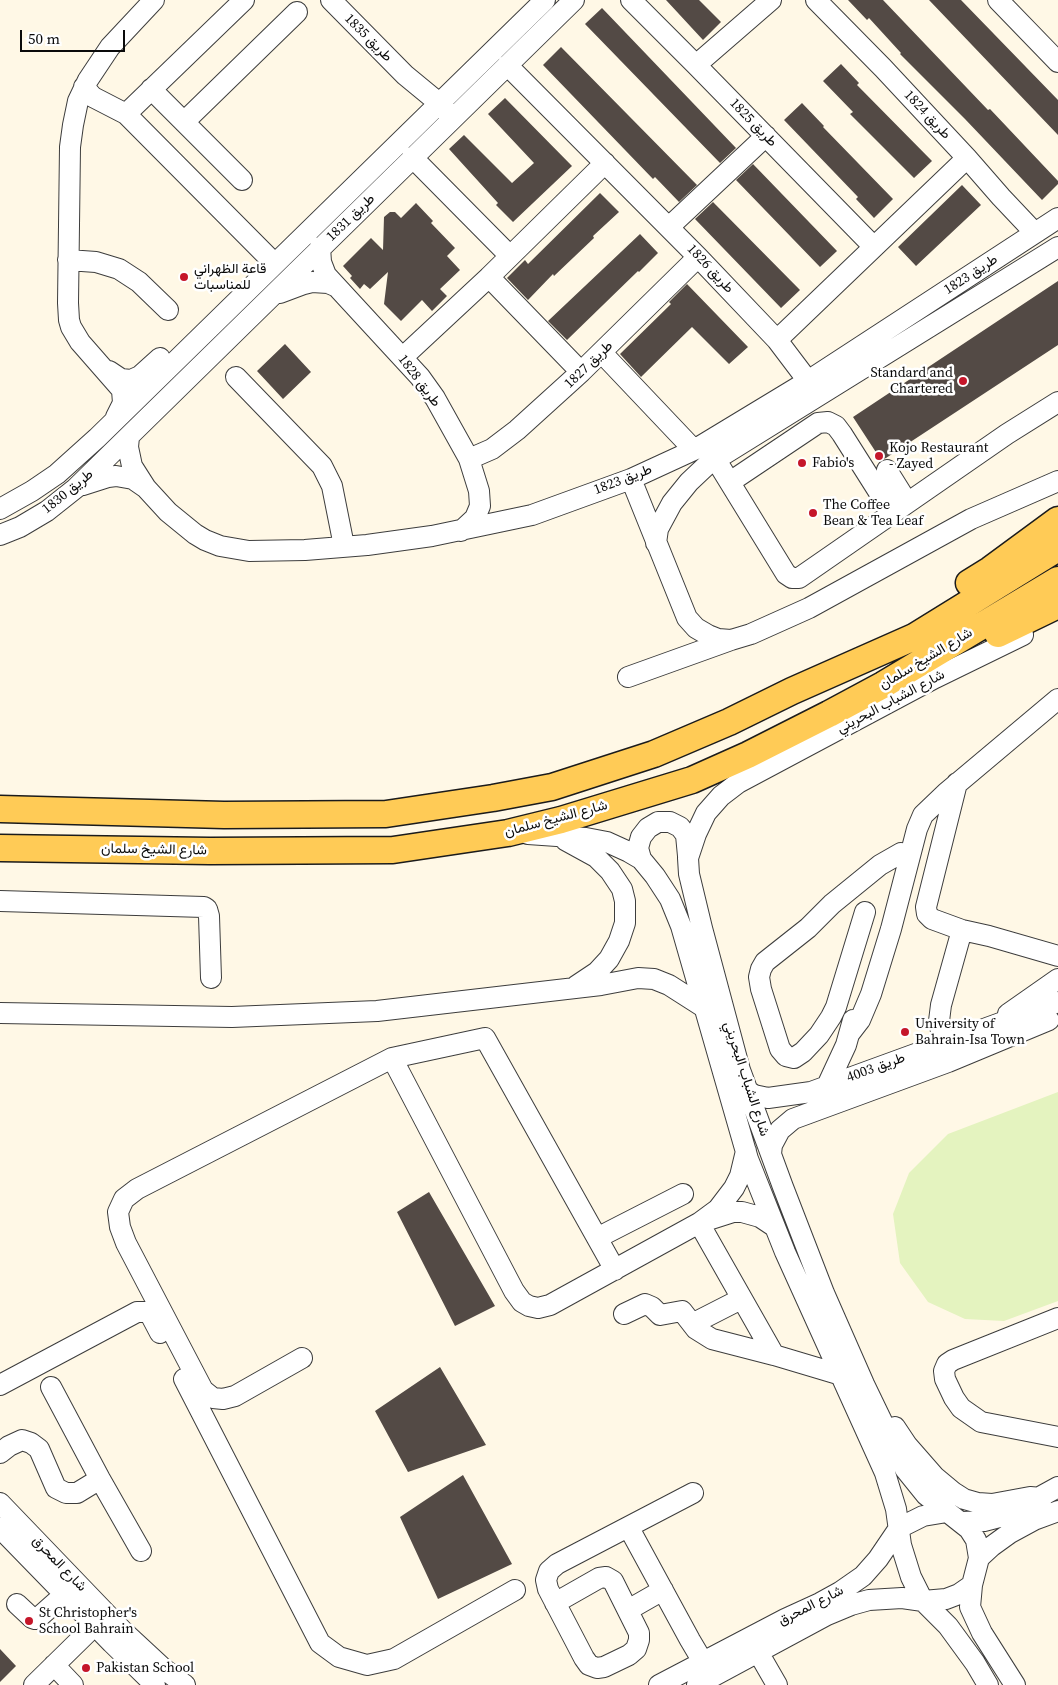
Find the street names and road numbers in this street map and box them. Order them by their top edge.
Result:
street label: طريق 1835 [341,11,395,65]
street label: طريق 1824 [900,87,954,143]
street label: طريق 1825 [726,95,780,151]
street label: طريق 1831 [323,191,379,245]
street label: طريق 1826 [683,241,737,297]
street label: طريق 1823 [941,251,1001,299]
street label: طريق 1827 [561,338,617,392]
street label: طريق 1828 [394,352,444,410]
street label: طريق 1823 [592,461,654,499]
street label: طريق 1830 [39,466,97,518]
street label: شارع الشيخ سلمان [876,625,976,693]
street label: شارع الشباب البحريني [834,666,948,738]
street label: شارع الشيخ سلمان [503,797,609,841]
street label: شارع الشيخ سلمان [101,841,207,859]
street label: شارع الشباب البحريني [720,1019,772,1139]
street label: طريق 4003 [844,1050,908,1086]
street label: شارع المحرق [28,1533,90,1595]
street label: شارع المحرق [776,1582,846,1630]

